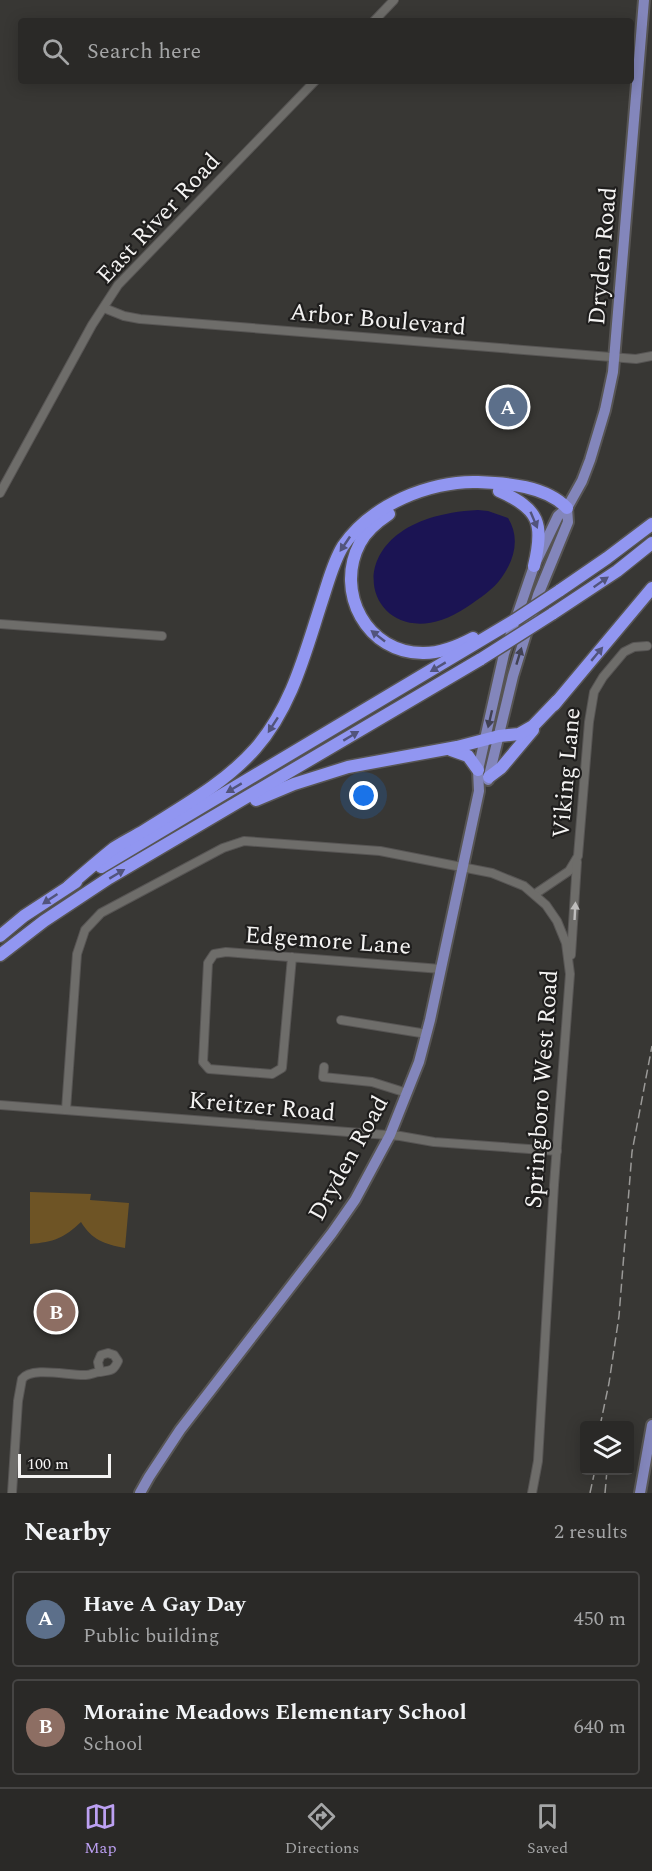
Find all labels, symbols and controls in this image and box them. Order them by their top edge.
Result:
search box [18,18,634,84]
icon: search [39,35,72,68]
text: Search here [87,35,201,68]
street label: East River Road [88,145,229,292]
street label: Dryden Road [579,185,627,327]
street label: Arbor Boulevard [288,294,468,346]
pin: A [488,384,528,430]
one-way arrow [529,511,539,529]
one-way arrow [339,536,351,552]
one-way arrow [592,576,608,588]
one-way arrow [370,629,386,642]
one-way arrow [590,646,603,662]
one-way arrow [515,647,524,665]
one-way arrow [430,661,446,672]
street label: Viking Lane [543,706,591,840]
one-way arrow [484,709,494,728]
one-way arrow [268,717,279,733]
one-way arrow [343,730,359,741]
your location [349,781,378,810]
one-way arrow [226,782,242,793]
one-way arrow [109,869,126,879]
one-way arrow [41,894,58,905]
one-way arrow [570,902,579,921]
street label: Edgemore Lane [243,917,412,965]
street label: Springboro West Road [516,969,568,1209]
street label: Kreitzer Road [187,1083,337,1131]
street label: Dryden Road [299,1089,398,1228]
pin: B [36,1290,76,1334]
map controls [580,1421,634,1475]
button: layers [580,1421,634,1475]
scale bar [18,1451,111,1478]
text: 100 m [27,1452,69,1476]
text: Nearby [24,1512,110,1552]
text: 2 results [554,1517,628,1547]
text: Have A Gay Day [83,1588,246,1621]
text: A [38,1604,53,1634]
text: 450 m [574,1604,626,1634]
text: Public building [83,1621,219,1651]
text: Moraine Meadows Elementary School [83,1696,467,1729]
text: B [38,1712,53,1742]
text: 640 m [574,1712,626,1742]
text: School [83,1729,143,1759]
tab: Map [84,1800,117,1860]
tab: Directions [285,1800,359,1860]
tab: Saved [527,1800,568,1860]

